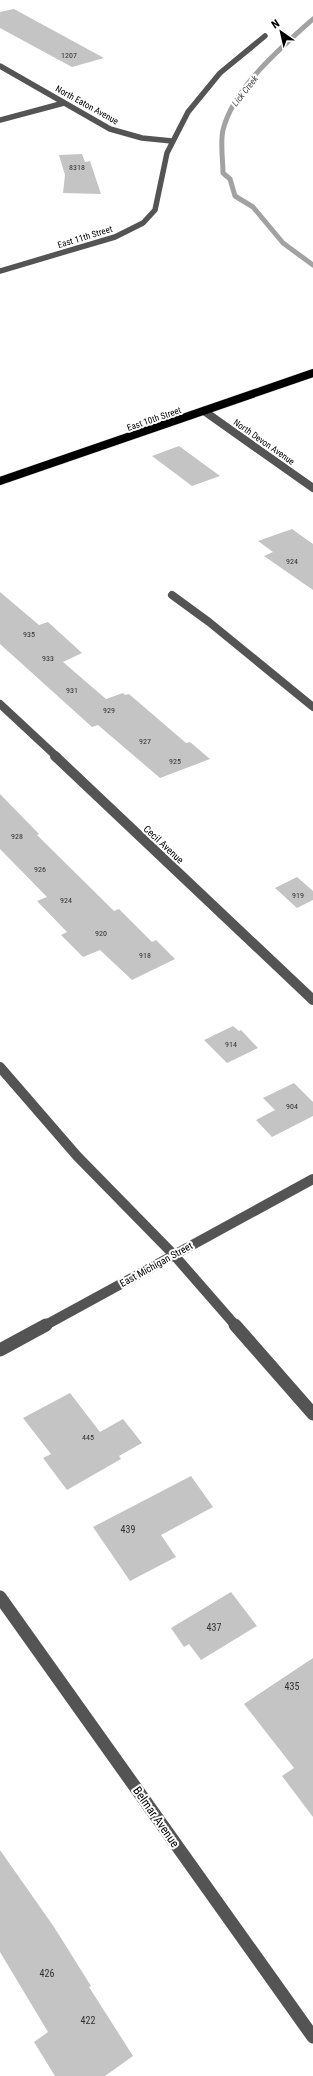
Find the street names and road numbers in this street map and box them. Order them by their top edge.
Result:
street label: North Eaton Avenue [54,84,120,126]
street label: East 11th Street [56,224,114,250]
street label: East 10th Street [126,405,183,433]
street label: North Devon Avenue [232,417,296,467]
street label: Cecil Avenue [141,823,186,866]
street label: East Michigan Street [118,1240,195,1289]
street label: Belmar Avenue [130,1784,182,1850]

